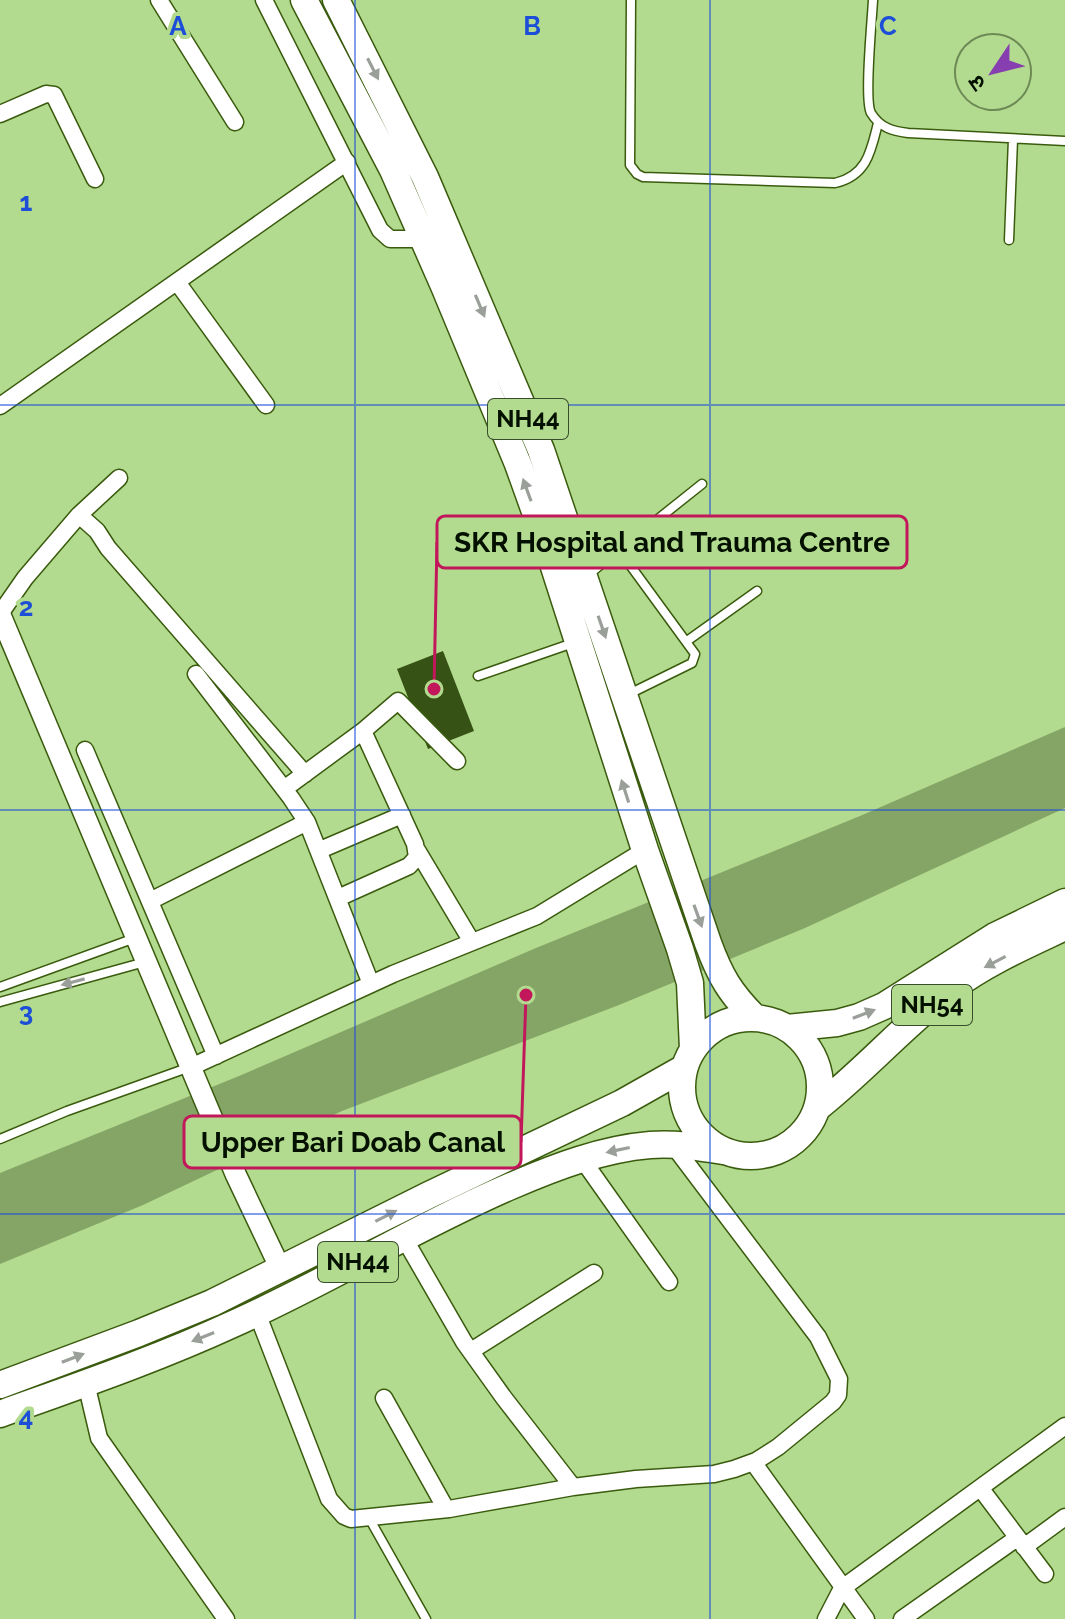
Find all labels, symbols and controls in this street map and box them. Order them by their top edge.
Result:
text: A [169,11,187,41]
text: B [523,11,541,41]
text: C [879,11,897,41]
north arrow [953,32,1033,112]
one-way arrow [366,58,379,81]
text: उ [962,70,991,96]
text: 1 [20,187,33,217]
one-way arrow [474,294,487,318]
road number: NH44 [488,399,568,439]
one-way arrow [521,478,533,502]
callout: SKR Hospital and Trauma Centre [437,516,907,568]
text: SKR Hospital and Trauma Centre [454,526,890,559]
text: 2 [19,592,33,622]
one-way arrow [596,615,608,639]
one-way arrow [619,778,631,802]
one-way arrow [692,904,705,928]
one-way arrow [984,955,1007,969]
one-way arrow [60,976,85,988]
road number: NH54 [892,985,972,1025]
text: 3 [19,997,33,1027]
one-way arrow [852,1007,876,1020]
callout: Upper Bari Doab Canal [184,1116,521,1168]
text: Upper Bari Doab Canal [201,1126,505,1159]
one-way arrow [605,1144,630,1157]
one-way arrow [375,1210,398,1223]
road number: NH44 [318,1242,398,1282]
one-way arrow [191,1330,215,1343]
one-way arrow [61,1351,85,1364]
text: 4 [19,1402,33,1432]

